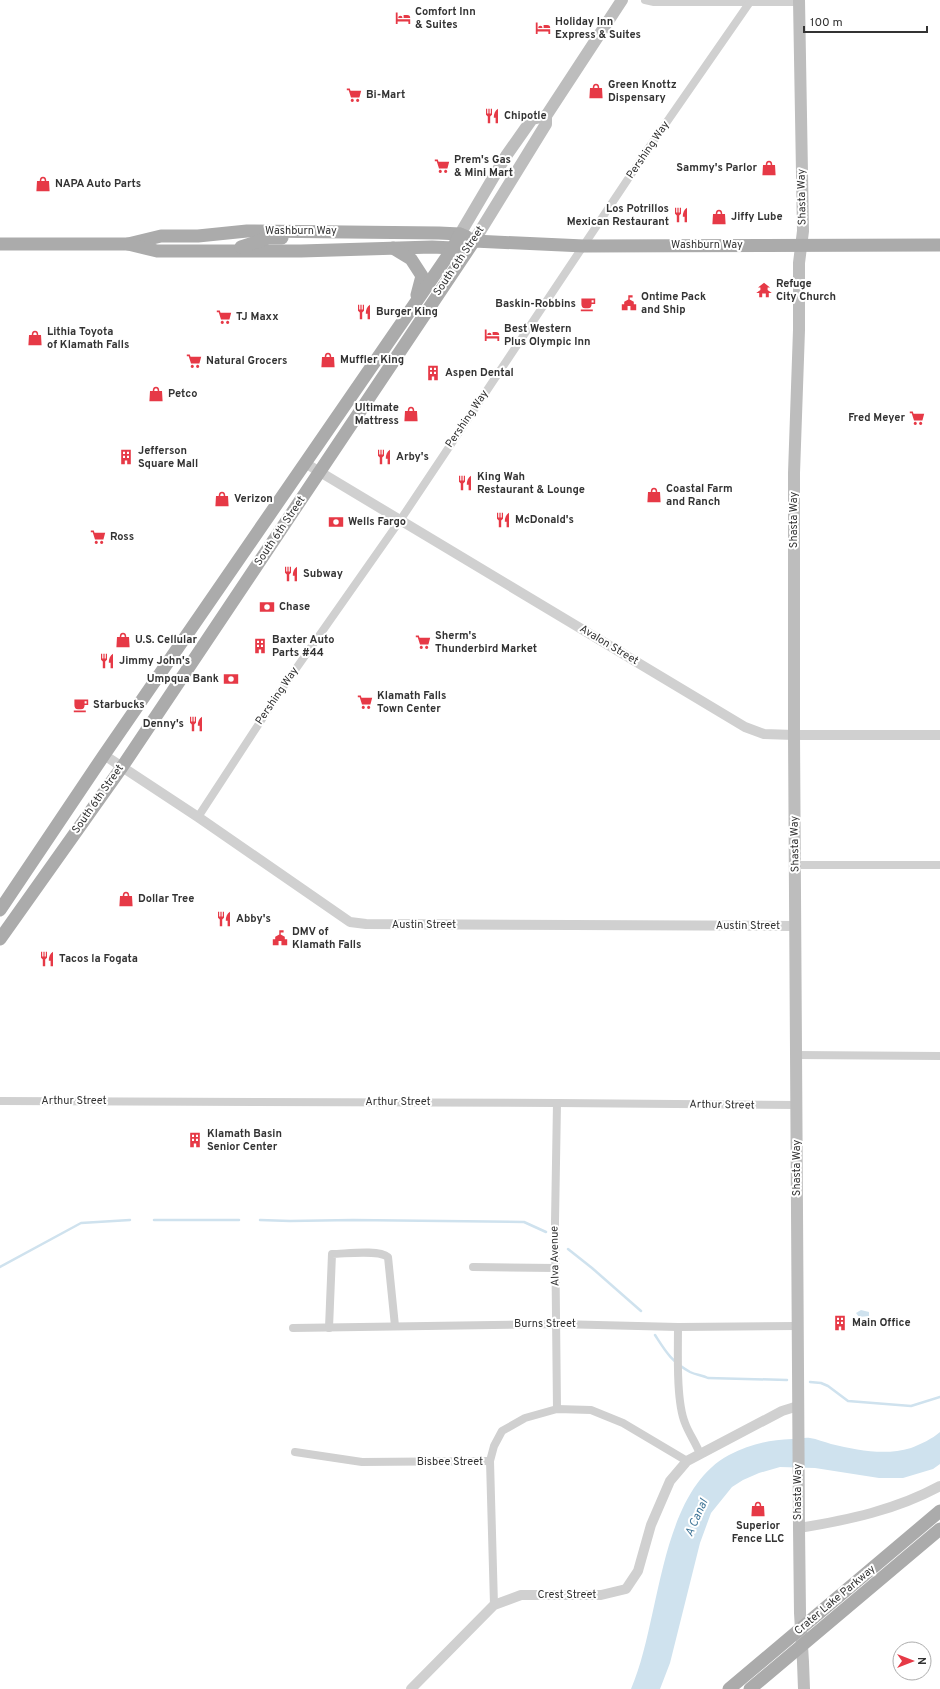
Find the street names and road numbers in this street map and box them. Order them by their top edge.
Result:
street label: Pershing Way [624,118,673,182]
street label: Shasta Way [795,168,809,225]
street label: Washburn Way [265,224,337,238]
street label: South 6th Street [431,224,487,298]
street label: Washburn Way [671,238,743,252]
street label: Pershing Way [443,387,492,451]
street label: Shasta Way [787,492,801,548]
street label: South 6th Street [252,494,308,568]
street label: Avalon Street [577,622,641,668]
street label: Pershing Way [253,664,302,728]
street label: South 6th Street [69,762,127,836]
street label: Shasta Way [788,815,802,872]
street label: Austin Street [392,918,456,932]
street label: Austin Street [716,919,780,933]
street label: Arthur Street [41,1094,107,1108]
street label: Arthur Street [365,1095,431,1109]
street label: Arthur Street [689,1097,755,1113]
street label: Shasta Way [790,1140,804,1196]
street label: Alva Avenue [547,1226,563,1286]
street label: Burns Street [514,1317,576,1331]
street label: Bisbee Street [417,1455,483,1469]
street label: Shasta Way [791,1464,805,1520]
street label: Crater Lake Parkway [792,1562,879,1638]
street label: Crest Street [537,1588,597,1602]

